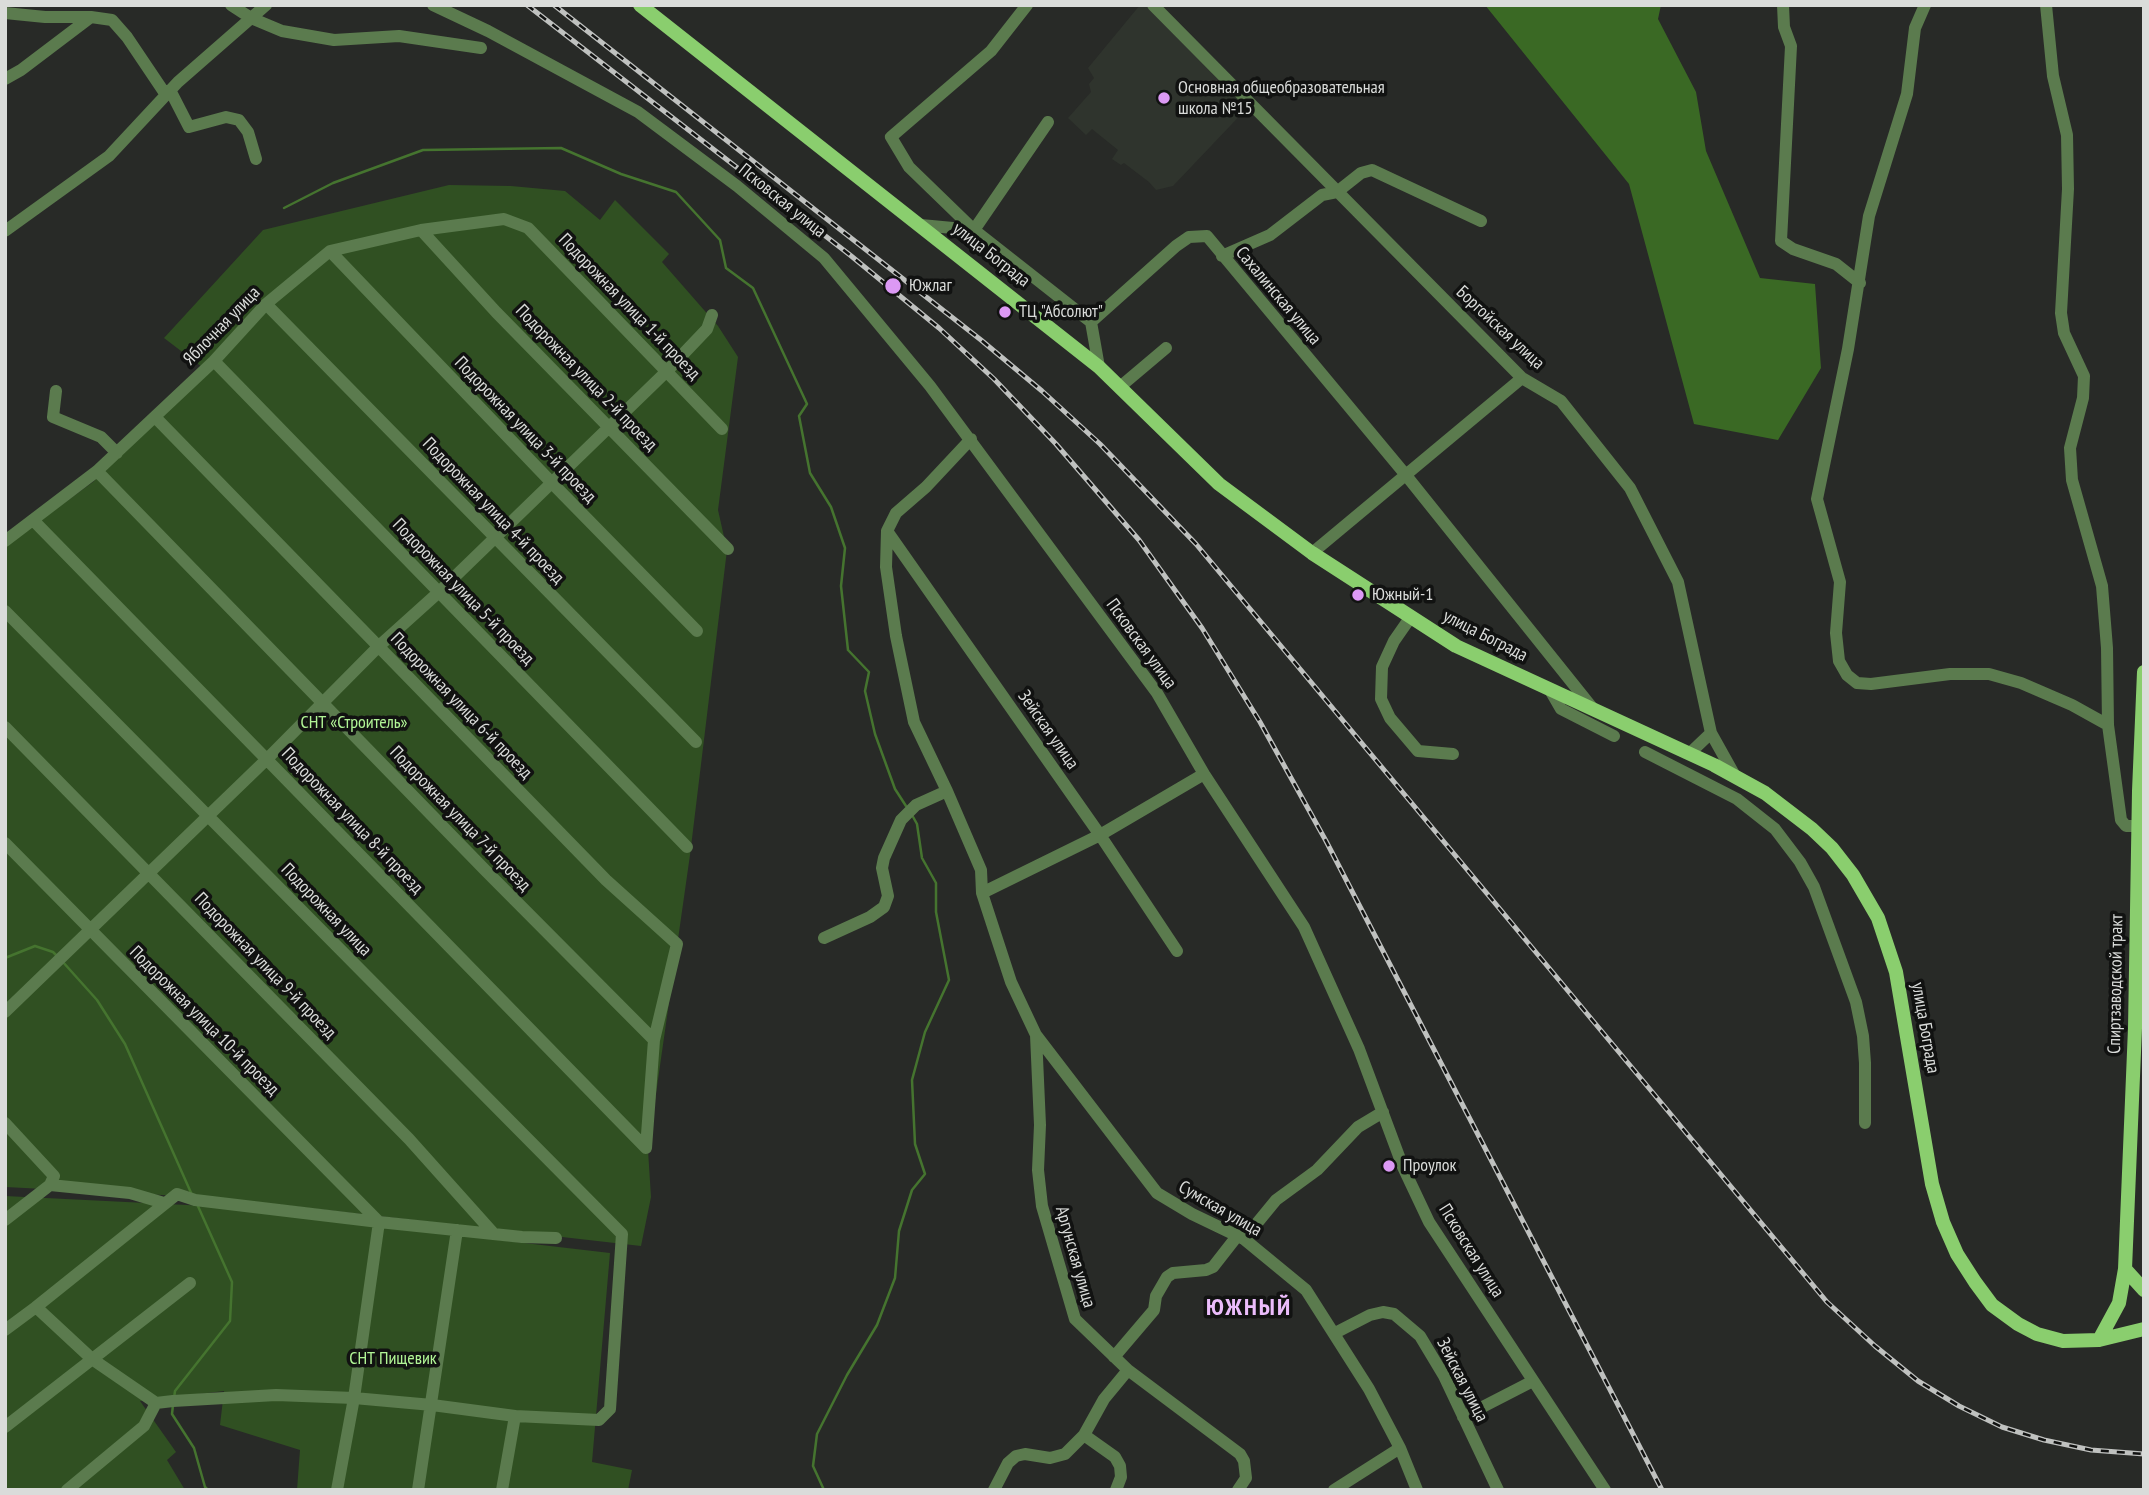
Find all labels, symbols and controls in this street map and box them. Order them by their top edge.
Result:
place label: Основная общеобразовательная школа №15 [1178,77,1385,119]
marker: Основная общеобразовательная школа №15 [1156,90,1172,106]
street label: Псковская улица [734,159,830,243]
street label: улица Бограда [948,218,1034,292]
street label: Подорожная улица 1-й проезд [554,229,704,385]
street label: Сахалинская улица [1231,243,1325,349]
place label: Южлаг [909,275,952,297]
marker: Южлаг [883,276,903,296]
street label: Яблочная улица [179,282,265,370]
street label: Боргойская улица [1451,282,1549,374]
street label: Подорожная улица 2-й проезд [511,300,661,456]
place label: ТЦ "Абсолют" [1019,301,1103,323]
marker: ТЦ "Абсолют" [997,304,1013,320]
street label: Подорожная улица 3-й проезд [450,352,600,508]
street label: Подорожная улица 4-й проезд [418,433,568,589]
street label: Подорожная улица 5-й проезд [388,514,538,670]
place label: Южный-1 [1372,584,1433,606]
marker: Южный-1 [1350,587,1366,603]
street label: Псковская улица [1101,595,1181,693]
street label: улица Бограда [1439,605,1531,667]
street label: Подорожная улица 6-й проезд [386,628,536,784]
street label: Зейская улица [1013,686,1083,774]
park label: СНТ «Строитель» [300,712,408,734]
street label: Подорожная улица 7-й проезд [385,742,535,896]
street label: Подорожная улица 8-й проезд [277,743,427,899]
street label: Подорожная улица [276,859,376,961]
street label: Подорожная улица 9-й проезд [190,888,340,1044]
street label: Спиртзаводской тракт [2104,914,2128,1054]
street label: Подорожная улица 10-й проезд [125,942,283,1100]
street label: улица Бограда [1906,981,1944,1075]
place label: Проулок [1403,1155,1456,1177]
marker: Проулок [1381,1158,1397,1174]
street label: Сумская улица [1175,1177,1265,1241]
street label: Псковская улица [1434,1200,1508,1302]
street label: Аргунская улица [1050,1204,1100,1310]
district label: ЮЖНЫЙ [1207,1294,1291,1322]
street label: Зейская улица [1432,1334,1492,1426]
park label: СНТ Пищевик [349,1348,437,1370]

